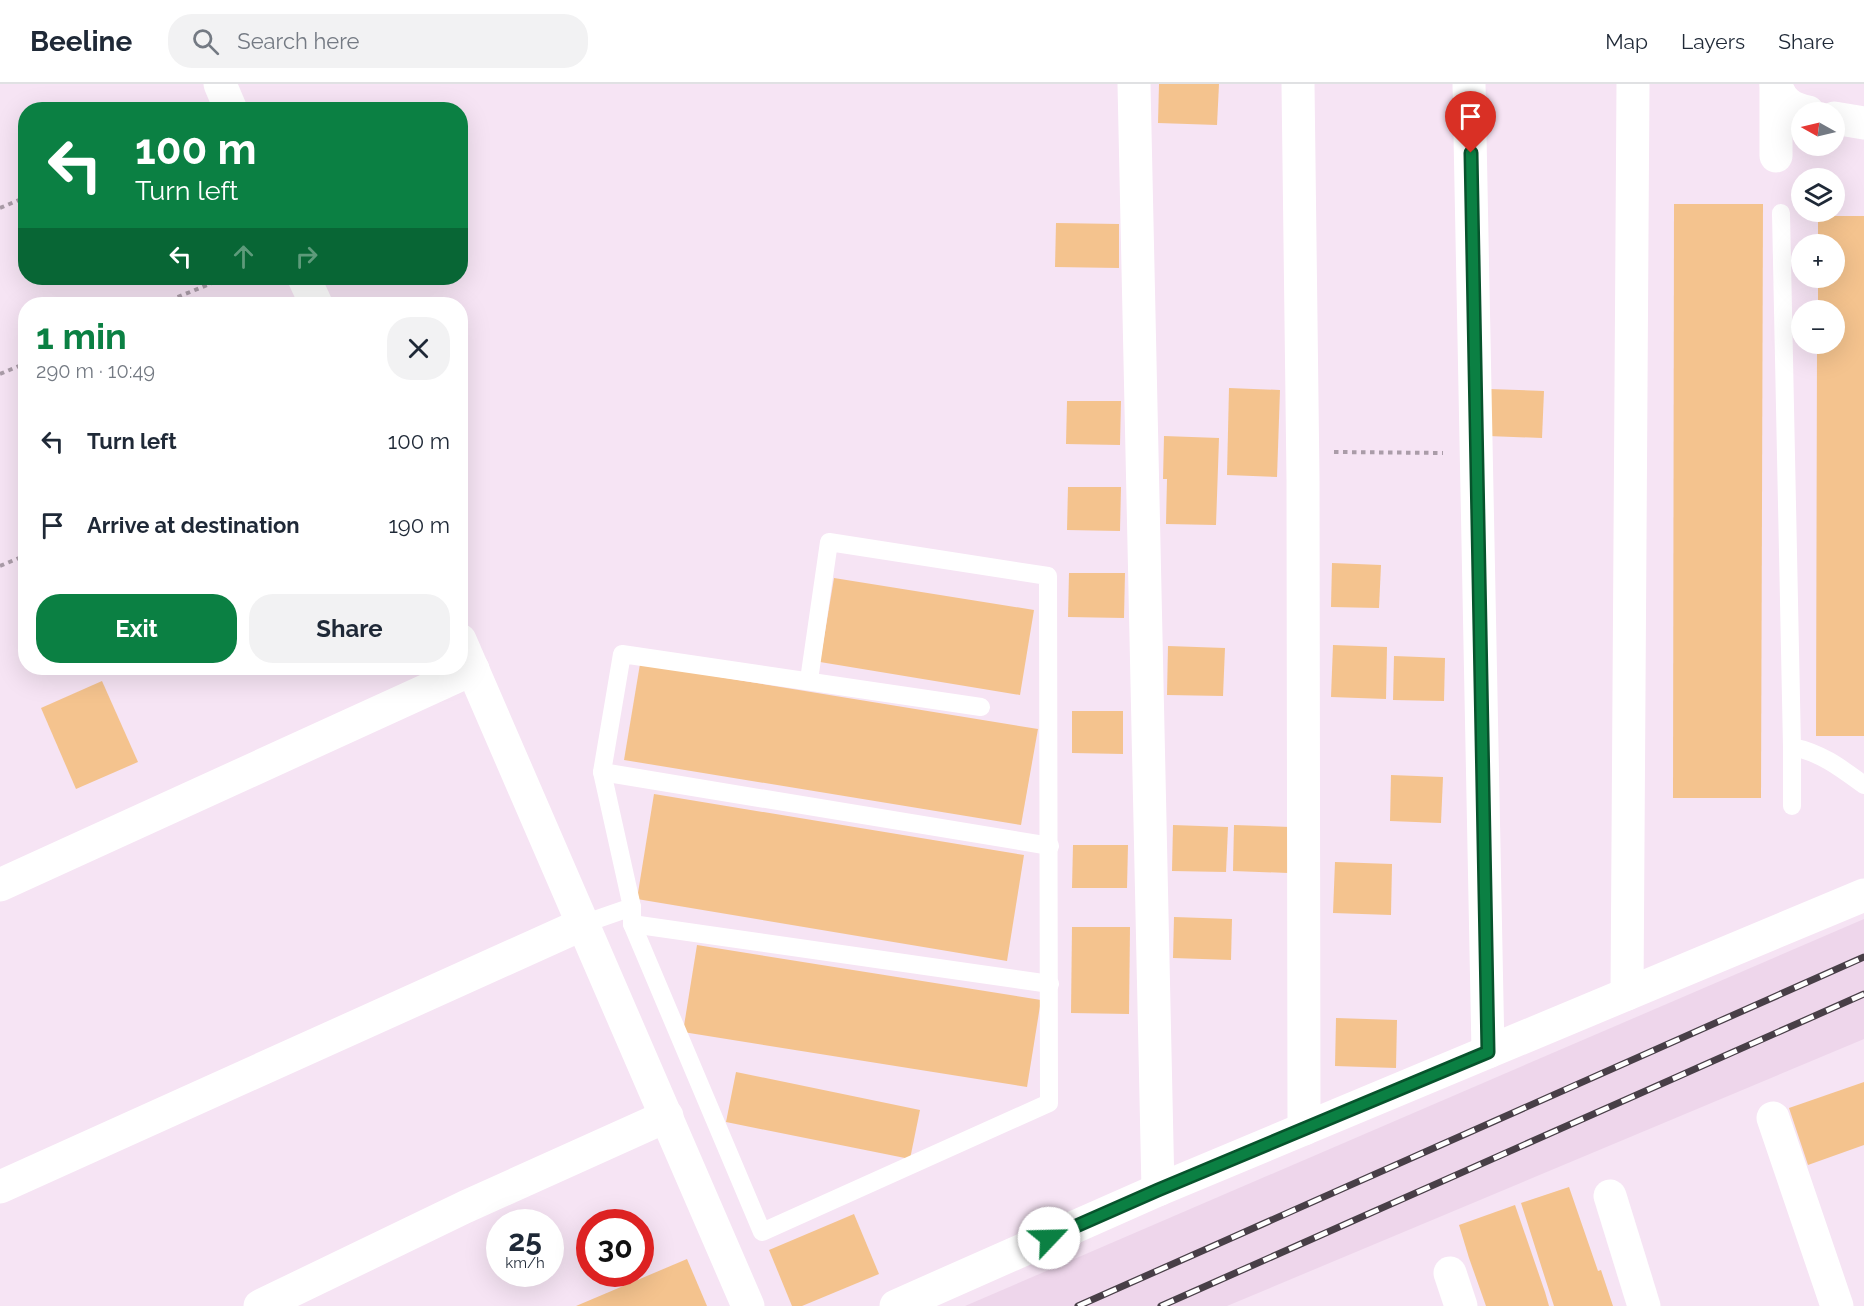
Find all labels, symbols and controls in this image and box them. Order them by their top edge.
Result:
search box [168,14,588,68]
text: Beeline [30,25,132,58]
icon: search [189,25,222,58]
text: Search here [237,28,359,54]
text: Map [1605,29,1648,54]
text: Layers [1681,29,1745,54]
text: Share [1778,29,1834,54]
pin [1445,91,1496,153]
icon: arrive [1454,100,1487,133]
north arrow [1791,102,1845,156]
map controls [1791,102,1845,354]
text: 100 m [135,125,257,174]
icon: left [36,126,114,204]
button: layers [1791,168,1845,222]
text: Turn left [135,175,238,206]
button: + [1791,234,1845,288]
icon: left [164,240,197,273]
icon: ahead [227,240,260,273]
icon: right [290,240,323,273]
button: − [1791,300,1845,354]
text: 1 min [36,315,127,357]
button: close [387,317,450,380]
text: 290 m · 10:49 [36,359,155,383]
icon: left [36,425,69,458]
text: Turn left [87,428,177,454]
text: 100 m [388,428,450,454]
icon: arrive [36,509,69,542]
text: Arrive at destination [87,512,300,538]
text: 190 m [388,512,450,538]
button: Exit [36,594,237,663]
button: Share [249,594,450,663]
position arrow [1017,1206,1081,1270]
speed limit sign: 30 [576,1209,654,1287]
text: 25 [508,1223,542,1258]
text: km/h [505,1254,545,1272]

